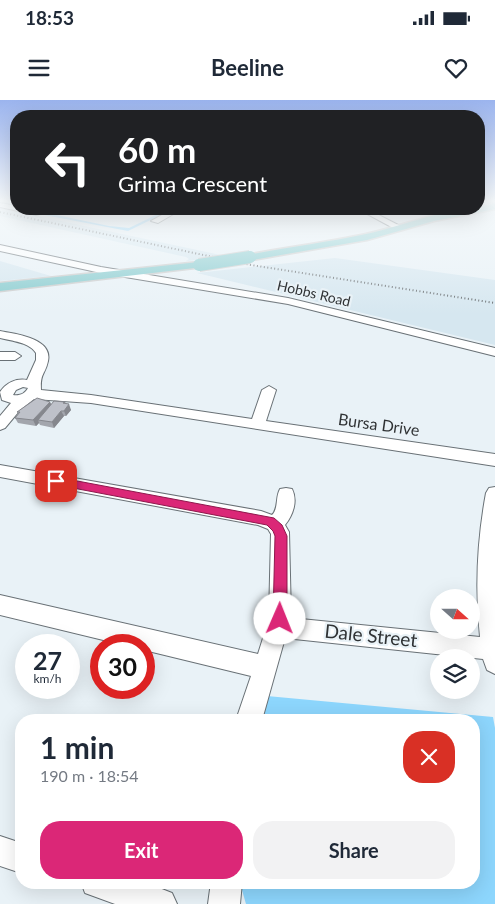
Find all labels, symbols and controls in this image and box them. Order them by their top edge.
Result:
text: 18:53 [25,6,74,29]
icon: menu [25,54,53,82]
text: Beeline [211,54,284,81]
icon: heart [442,54,470,82]
text: 60 m [118,128,196,170]
icon: left [35,130,100,195]
text: Grima Crescent [118,170,267,197]
street label: Hobbs Road [276,276,352,310]
street label: Bursa Drive [337,409,421,439]
pin [35,460,77,502]
icon: arrive [42,467,70,495]
north arrow [430,589,480,639]
map controls [430,589,480,699]
position arrow [253,592,305,644]
street label: Dale Street [324,619,419,651]
speed limit sign: 30 [90,634,155,699]
text: 27 [33,645,62,675]
button: layers [430,649,480,699]
text: km/h [33,671,62,686]
text: 1 min [40,729,114,765]
button: close [403,731,455,783]
text: 190 m · 18:54 [40,766,139,785]
button: Exit [40,821,243,879]
button: Share [253,821,455,879]

